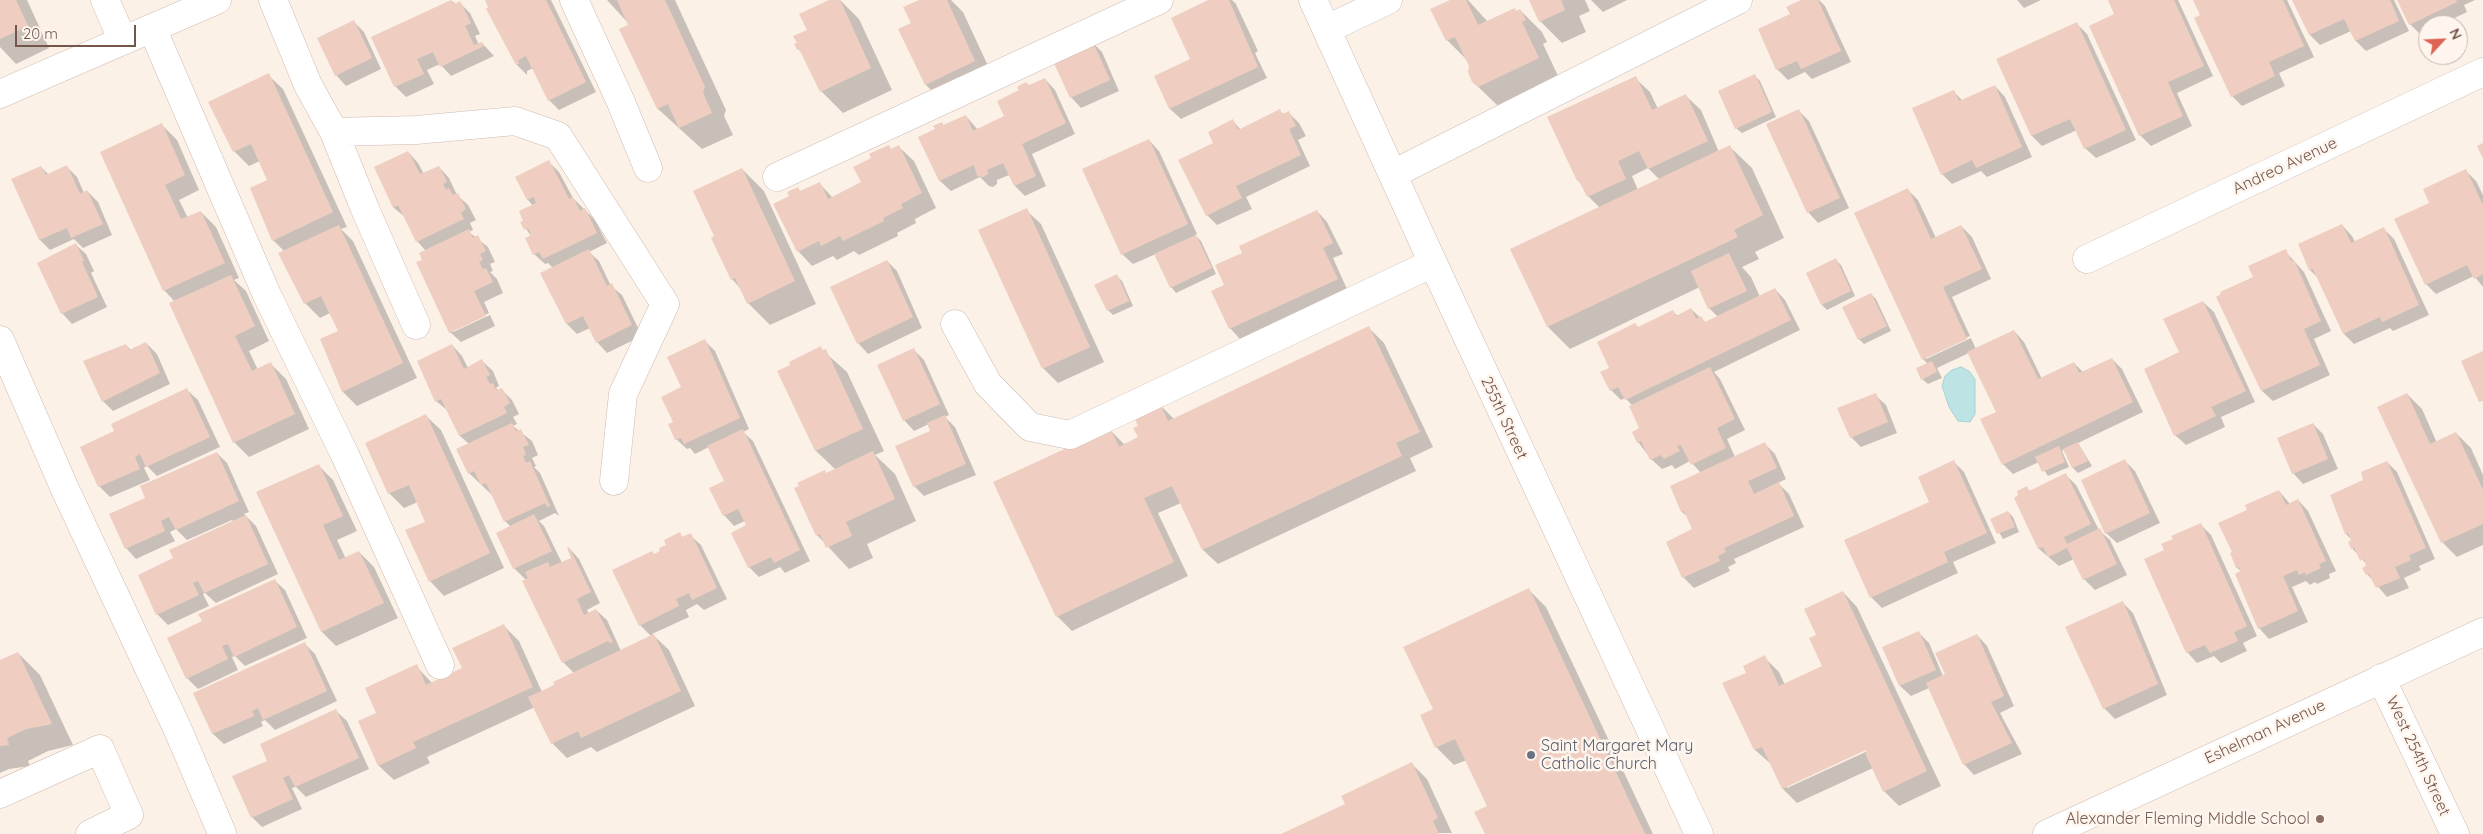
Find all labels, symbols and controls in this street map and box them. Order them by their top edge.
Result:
scale bar [18,15,139,47]
north arrow [2418,15,2468,65]
text: 20 m [23,24,58,43]
text: N [2445,26,2466,43]
street label: Andreo Avenue [2230,133,2340,199]
street label: 255th Street [1477,374,1531,462]
street label: West 254th Street [2382,693,2454,819]
street label: Eshelman Avenue [2202,696,2328,768]
place label: Saint Margaret Mary Catholic Church [1541,736,1693,774]
marker: Saint Margaret Mary Catholic Church [1525,749,1537,761]
place label: Alexander Fleming Middle School [2066,809,2310,829]
marker: Alexander Fleming Middle School [2314,813,2326,825]

